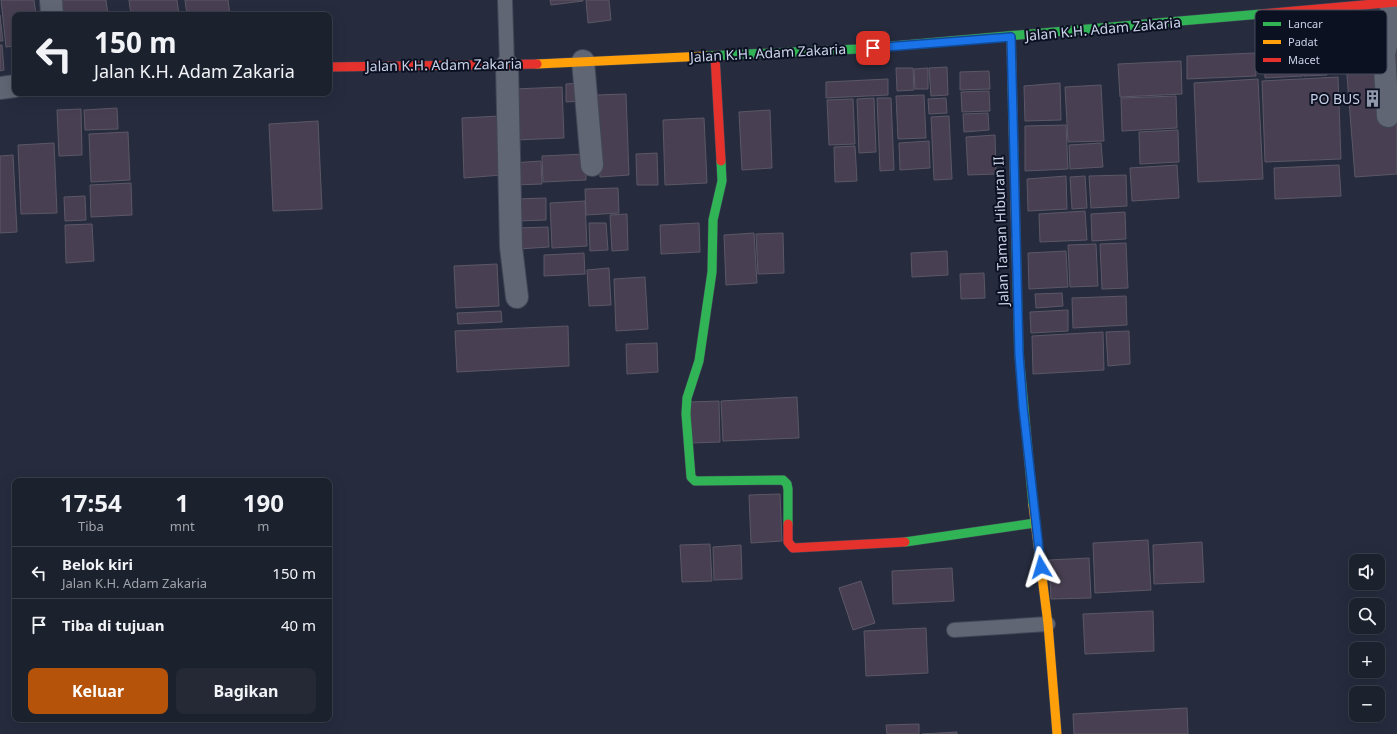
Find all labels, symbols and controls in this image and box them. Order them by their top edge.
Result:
legend [1255,10,1387,74]
street label: Jalan K.H. Adam Zakaria [1022,12,1182,45]
text: Lancar [1288,16,1323,31]
text: 150 m [94,23,177,61]
icon: left [28,28,80,80]
pin [856,31,890,65]
text: Padat [1288,34,1318,49]
icon: arrive [862,37,884,59]
street label: Jalan K.H. Adam Zakaria [687,39,846,66]
text: Macet [1288,52,1320,67]
street label: Jalan K.H. Adam Zakaria [364,54,522,75]
text: Jalan K.H. Adam Zakaria [94,59,295,83]
place label: PO BUS [1310,89,1360,108]
building icon: PO BUS [1363,89,1383,109]
street label: Jalan Taman Hiburan II [988,156,1013,308]
text: 17:54 [60,486,122,519]
text: 1 [175,486,189,519]
text: 190 [243,486,284,519]
text: Tiba [78,517,104,535]
text: mnt [170,517,195,535]
text: m [257,517,269,535]
position arrow [1020,546,1062,588]
text: Belok kiri [62,554,133,574]
map controls [1349,554,1385,722]
button: sound [1349,554,1385,590]
icon: left [28,562,50,584]
text: 150 m [272,563,316,583]
text: Jalan K.H. Adam Zakaria [62,574,207,592]
button: search [1349,598,1385,634]
icon: arrive [28,614,50,636]
text: Tiba di tujuan [62,615,165,635]
text: 40 m [281,615,316,635]
button: + [1349,642,1385,678]
button: Keluar [28,668,168,714]
button: Bagikan [176,668,316,714]
button: − [1349,686,1385,722]

